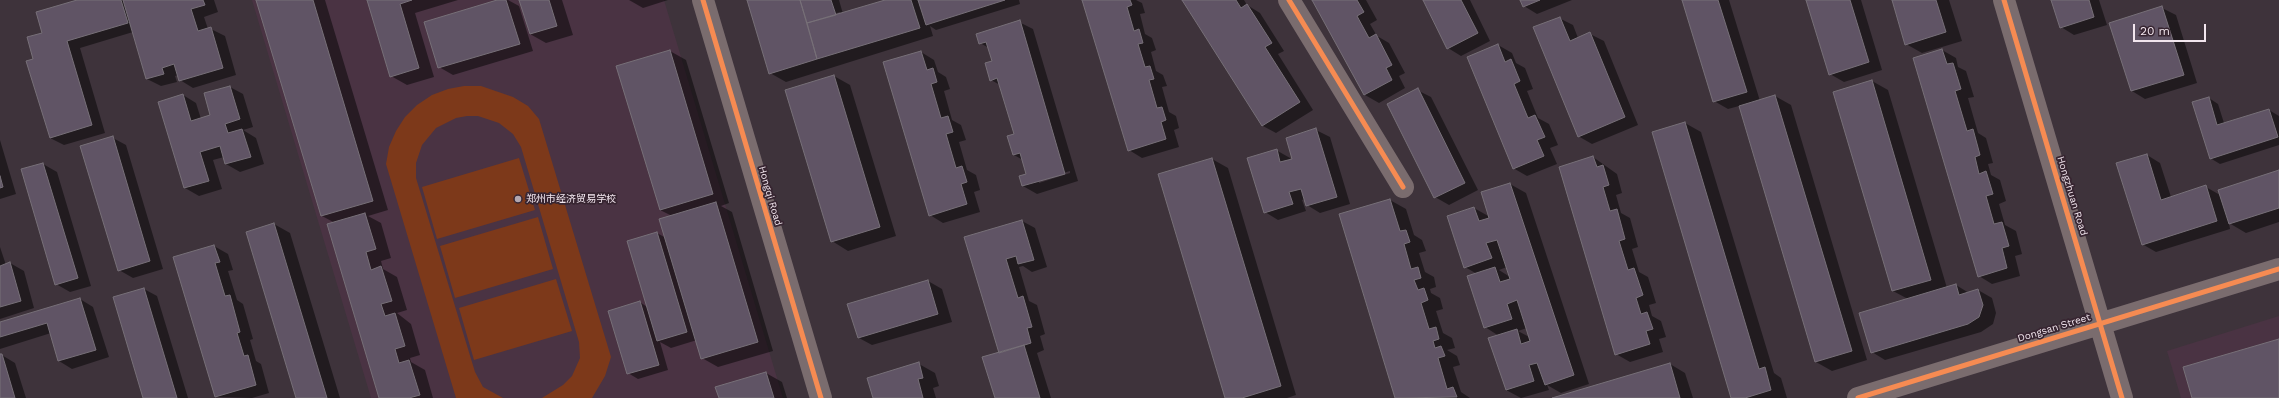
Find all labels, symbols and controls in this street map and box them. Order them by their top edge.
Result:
scale bar [2135,16,2208,42]
text: 20 m [2140,24,2170,38]
street label: Hongzhuan Road [2054,155,2090,237]
street label: Hongqi Road [756,165,784,227]
place label: 郑州市经济贸易学校 [526,193,616,205]
marker: 郑州市经济贸易学校 [513,194,523,204]
street label: Dongsan Street [2016,311,2092,345]

